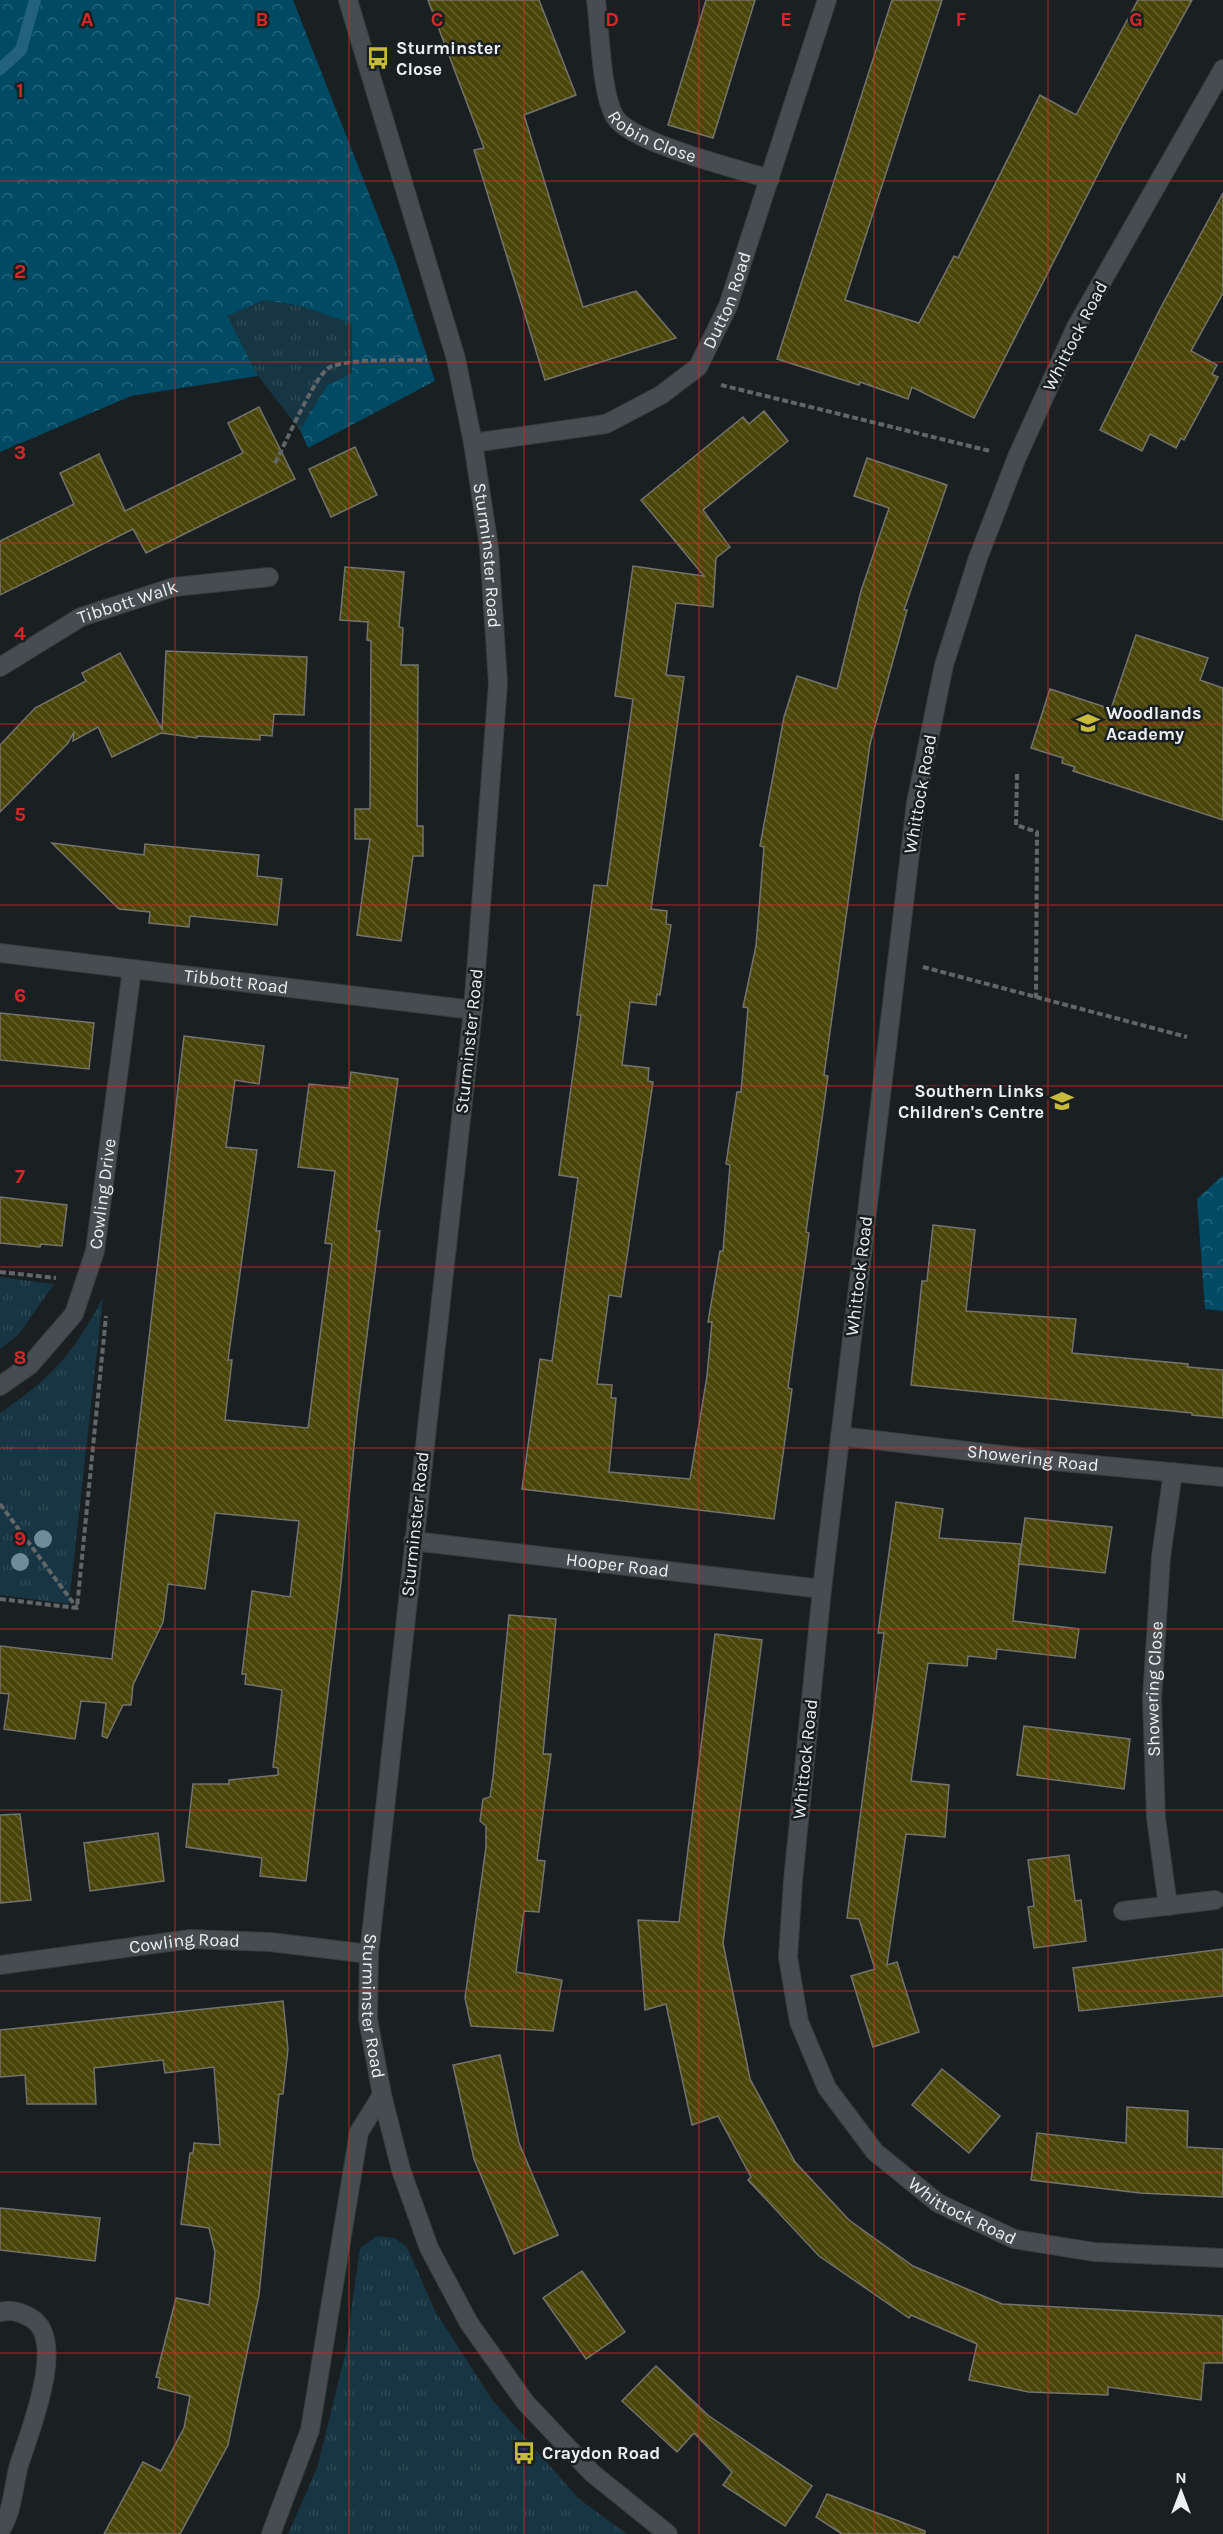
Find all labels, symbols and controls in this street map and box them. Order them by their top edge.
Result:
text: A [81,8,94,31]
text: B [256,8,268,31]
text: C [431,8,443,31]
text: D [605,8,619,31]
text: E [780,8,792,31]
text: F [956,8,967,31]
text: G [1129,8,1143,31]
place label: Sturminster Close [396,37,500,80]
bus stop icon: Sturminster Close [365,45,391,71]
text: 1 [16,79,24,102]
street label: Robin Close [603,107,699,168]
street label: Dutton Road [698,249,756,352]
text: 2 [14,260,26,283]
street label: Whittock Road [1038,277,1112,395]
text: 3 [14,441,26,464]
street label: Sturminster Road [468,481,505,629]
street label: Tibbott Walk [75,576,180,628]
text: 4 [14,622,26,645]
place label: Woodlands Academy [1106,702,1202,745]
school or university icon: Woodlands Academy [1075,710,1101,736]
street label: Whittock Road [899,733,941,855]
text: 5 [14,803,26,826]
street label: Tibbott Road [183,964,290,999]
street label: Sturminster Road [450,967,488,1115]
text: 6 [14,984,26,1007]
place label: Southern Links Children's Centre [898,1080,1044,1123]
school or university icon: Southern Links Children's Centre [1049,1088,1075,1114]
street label: Cowling Drive [84,1137,121,1251]
text: 7 [15,1165,25,1188]
street label: Whittock Road [841,1215,877,1337]
text: 8 [14,1346,26,1369]
street label: Showering Road [966,1440,1100,1476]
street label: Sturminster Road [396,1450,434,1598]
text: 9 [14,1527,26,1550]
street label: Hooper Road [565,1548,670,1582]
street label: Showering Close [1141,1620,1168,1757]
street label: Whittock Road [788,1698,822,1820]
street label: Cowling Road [128,1928,240,1958]
street label: Sturminster Road [357,1932,390,2080]
street label: Whittock Road [904,2172,1020,2250]
bus stop icon: Craydon Road [511,2440,537,2466]
place label: Craydon Road [542,2442,660,2464]
north arrow [1151,2462,1211,2522]
text: N [1175,2468,1187,2487]

